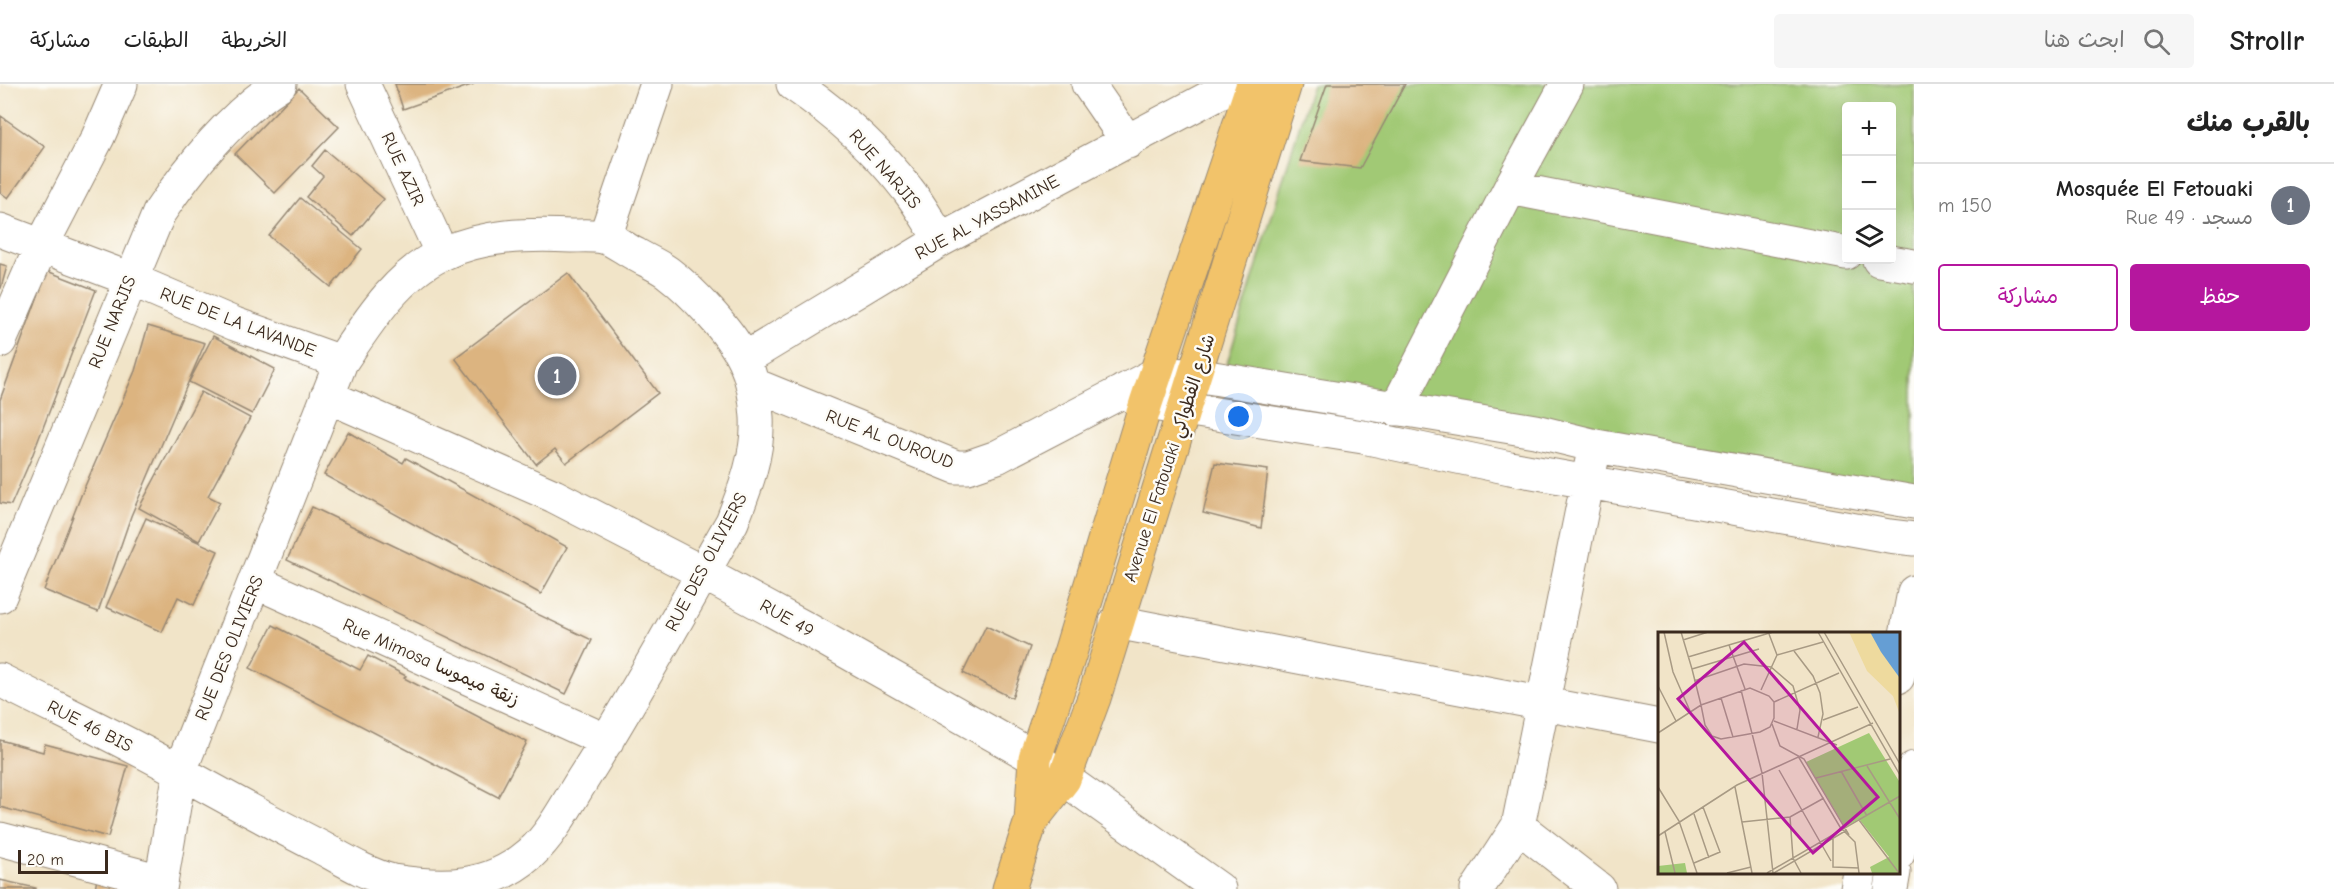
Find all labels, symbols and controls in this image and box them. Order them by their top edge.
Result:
search box [1774,14,2194,68]
icon: search [2140,25,2173,58]
text: Strollr [2230,25,2304,57]
text: ابحث هنا [2044,27,2125,53]
text: مشاركة [30,28,91,52]
text: الطبقات [124,28,189,52]
text: الخريطة [222,28,287,52]
map controls [1842,102,1896,264]
button: + [1842,102,1896,156]
text: بالقرب منك [2187,108,2310,138]
street label: RUE NARJIS [844,125,925,213]
street label: RUE AZIR [376,129,429,210]
button: − [1842,156,1896,210]
street label: RUE AL YASSAMINE [912,171,1063,264]
text: Mosquée El Fetouaki [2056,176,2253,202]
text: 150 m [1938,194,1992,217]
text: 1 [2287,194,2294,217]
text: مسجد · Rue 49 [2126,206,2253,229]
button: layers [1842,210,1896,264]
button: مشاركة [1938,264,2118,331]
button: حفظ [2130,264,2310,331]
street label: RUE NARJIS [84,273,141,372]
street label: RUE DE LA LAVANDE [157,283,319,362]
street label: Avenue El Fatouaki شارع الفطواكي [1119,332,1224,586]
pin: 1 [538,354,576,398]
your location [1224,402,1253,431]
street label: RUE AL OUROUD [823,405,957,474]
street label: RUE DES OLIVIERS [661,489,752,635]
street label: RUE DES OLIVIERS [191,573,268,724]
street label: RUE 49 [756,595,817,642]
street label: Rue Mimosa زنقة ميموسا [339,614,522,711]
inset map [1658,632,1899,874]
street label: RUE 46 BIS [44,696,136,757]
scale bar [18,847,108,874]
text: 20 m [27,851,64,869]

